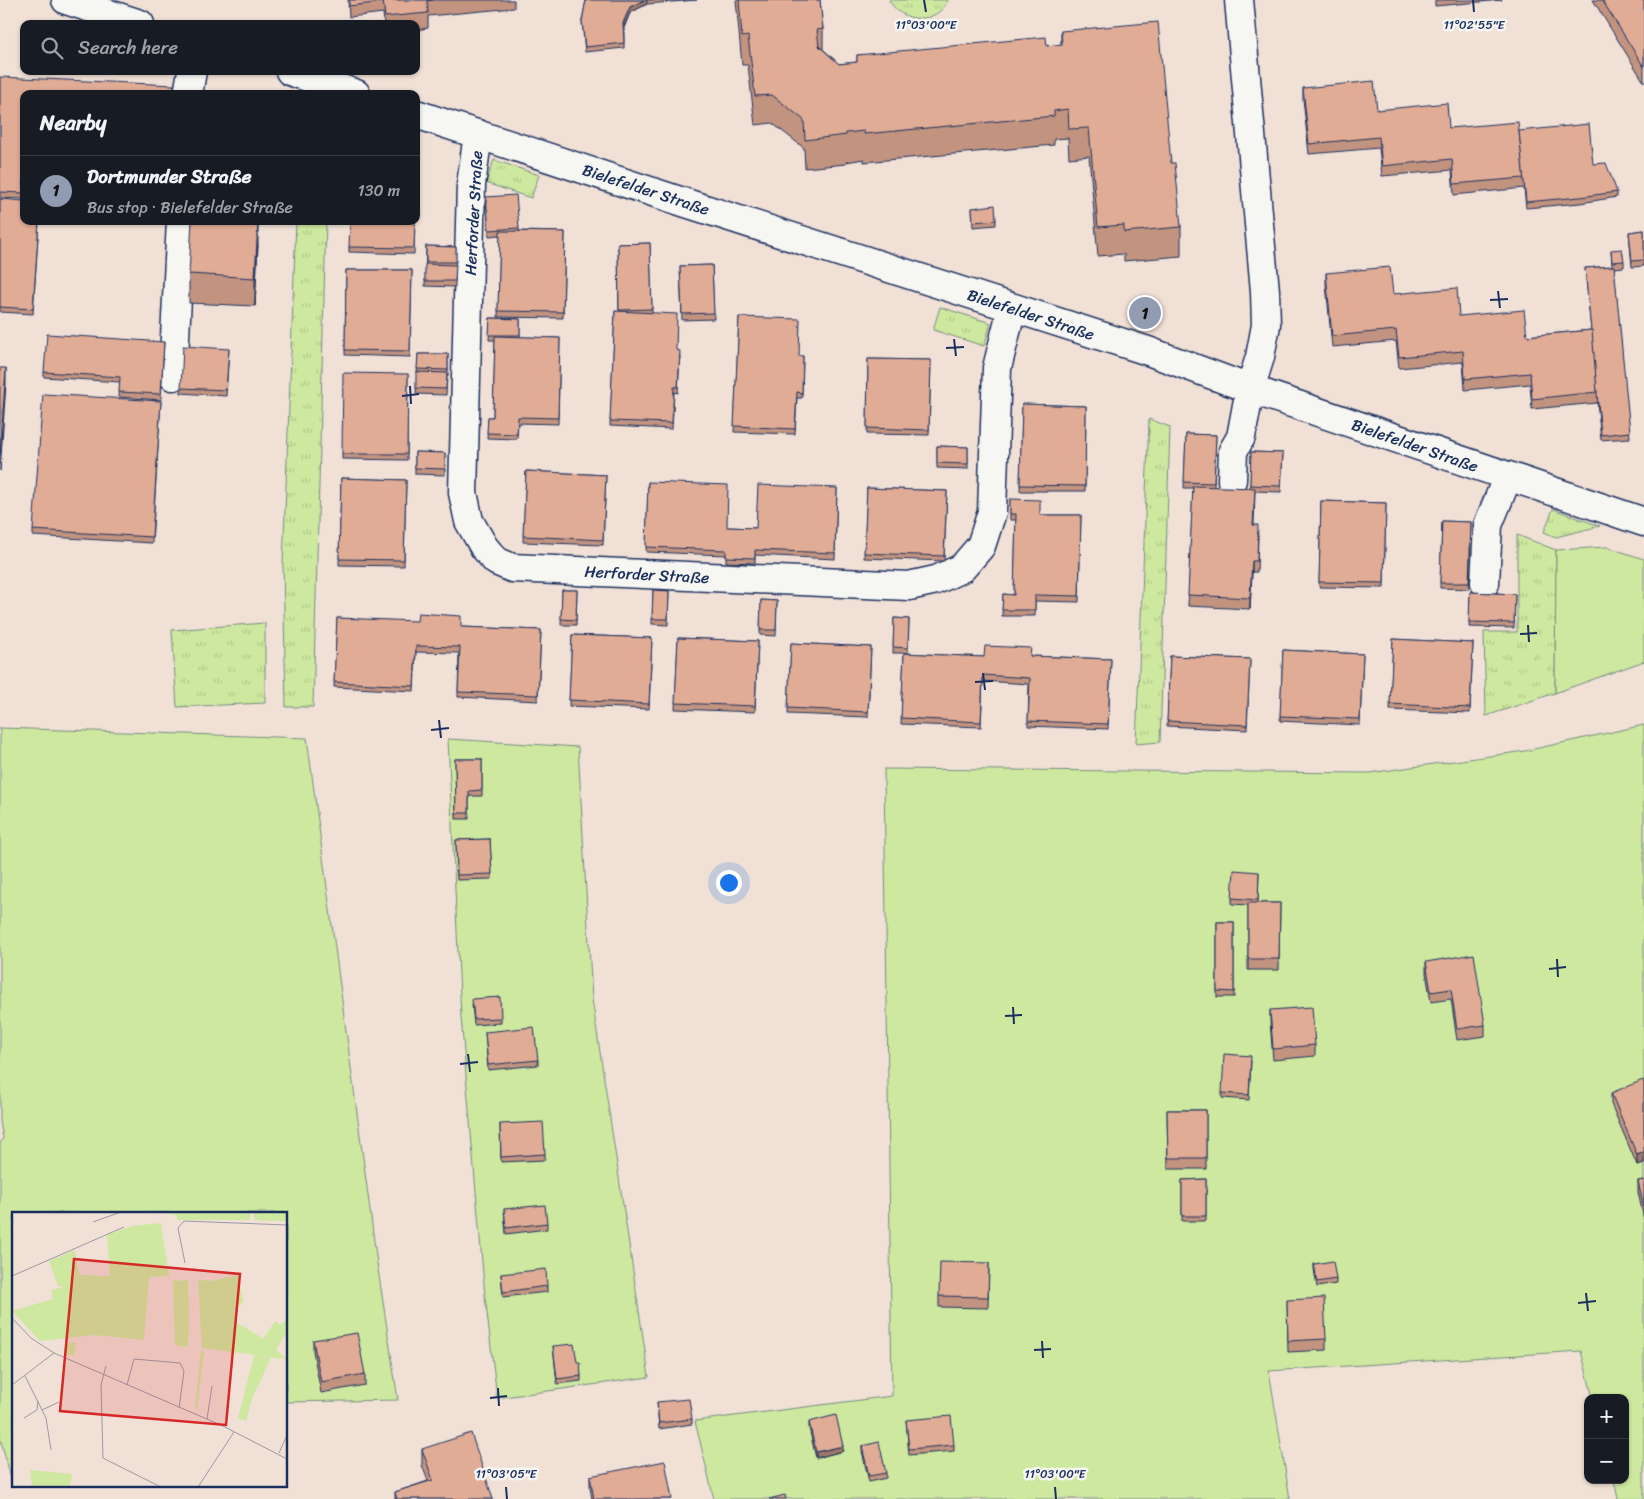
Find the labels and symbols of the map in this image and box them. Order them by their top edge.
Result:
text: 11°03'00"E [896,14,958,36]
text: 11°02'55"E [1444,14,1506,36]
street label: Herforder Straße [456,150,491,276]
street label: Bielefelder Straße [578,155,713,224]
street label: Bielefelder Straße [963,280,1098,349]
pin: 1 [1129,294,1161,332]
street label: Bielefelder Straße [1347,410,1482,481]
street label: Herforder Straße [584,557,710,592]
your location [716,870,742,896]
inset map [12,1212,288,1486]
text: 11°03'05"E [476,1463,538,1485]
text: 11°03'00"E [1025,1463,1087,1485]

